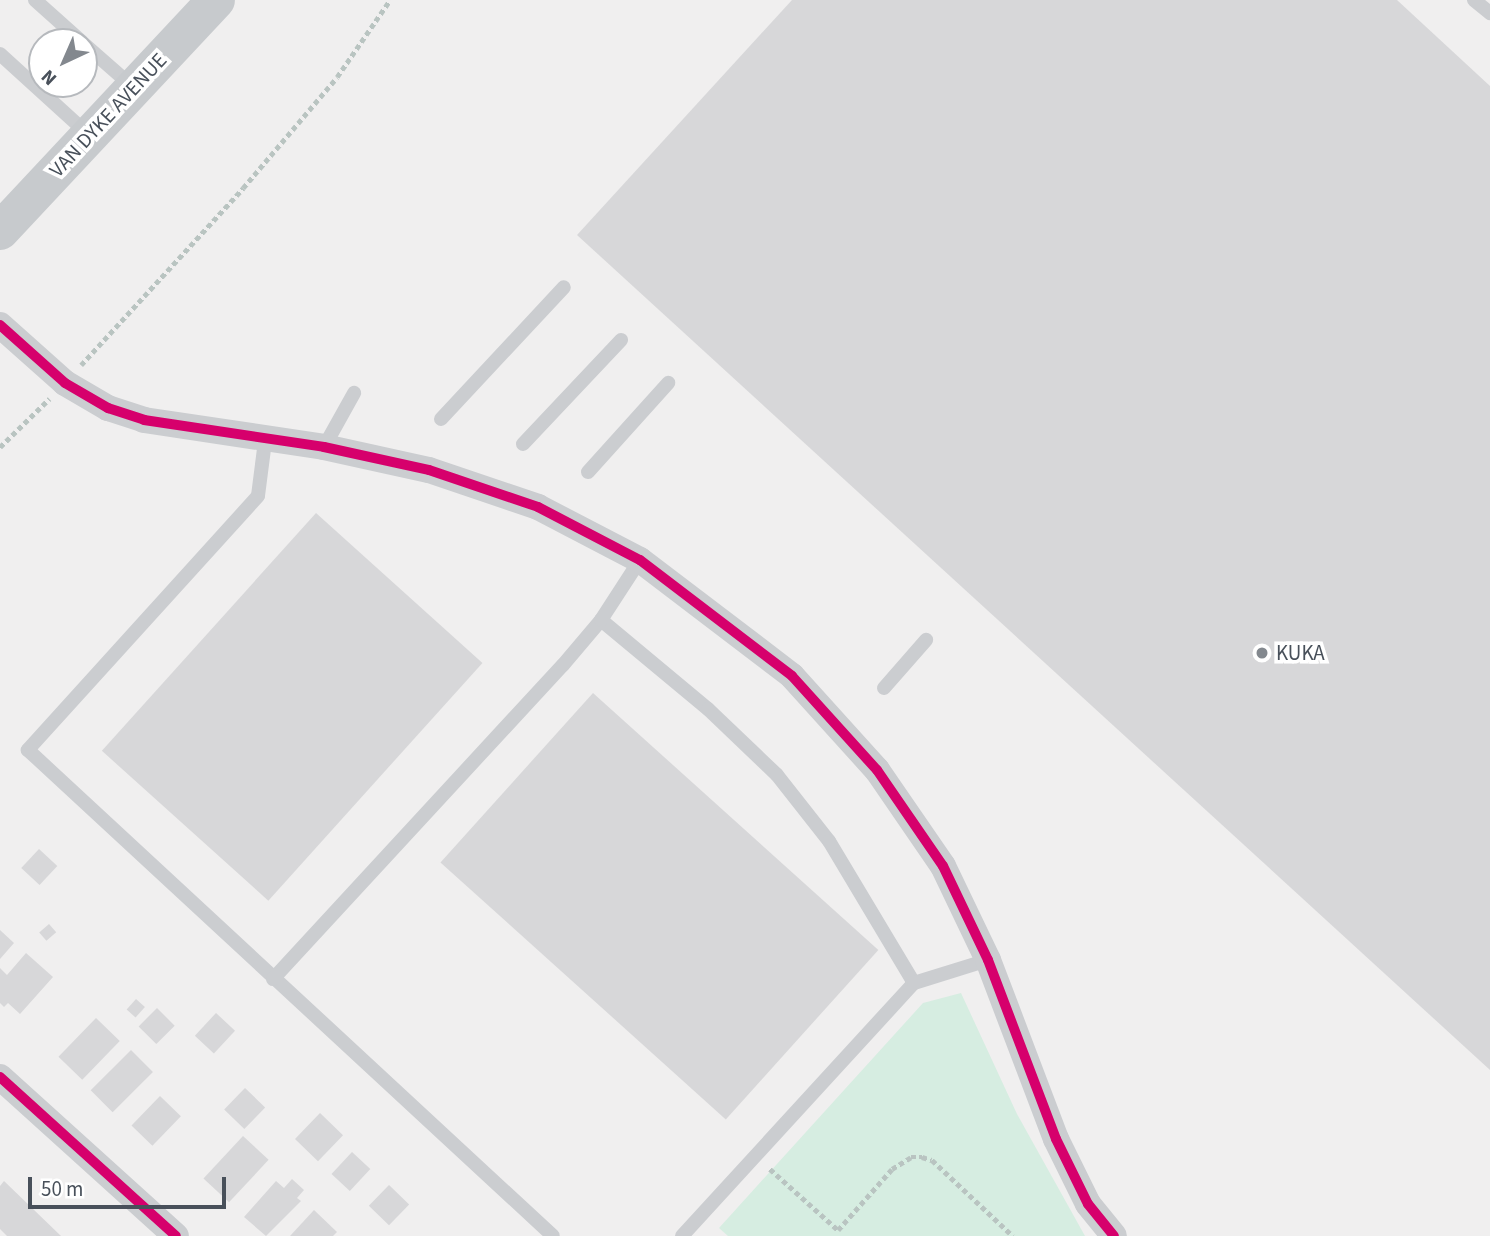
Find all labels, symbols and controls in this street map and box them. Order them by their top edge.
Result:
north arrow [28,28,98,98]
street label: VAN DYKE AVENUE [44,48,172,182]
place label: KUKA [1276,640,1325,666]
marker: KUKA [1254,645,1270,661]
scale bar [32,1162,229,1206]
text: 50 m [41,1174,83,1204]

